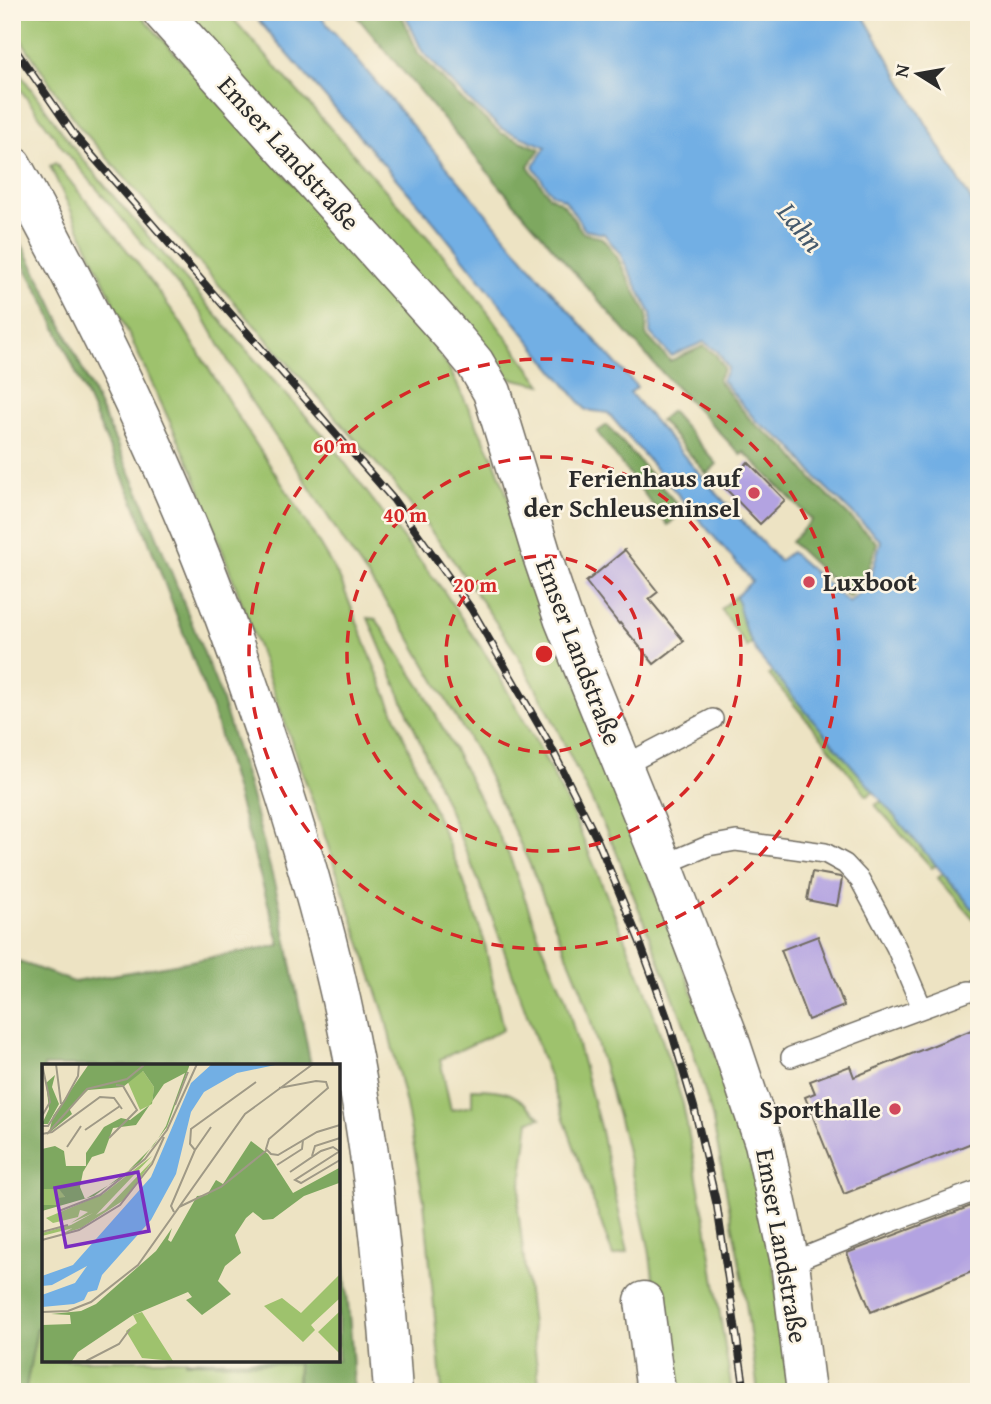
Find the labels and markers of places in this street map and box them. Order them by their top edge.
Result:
place label: Ferienhaus auf der Schleuseninsel [524,458,743,527]
marker: Ferienhaus auf der Schleuseninsel [746,485,762,501]
place label: Luxboot [823,562,917,601]
marker: Luxboot [801,574,817,590]
centre of rings [532,642,556,666]
place label: Sporthalle [759,1089,881,1128]
marker: Sporthalle [887,1101,903,1117]

